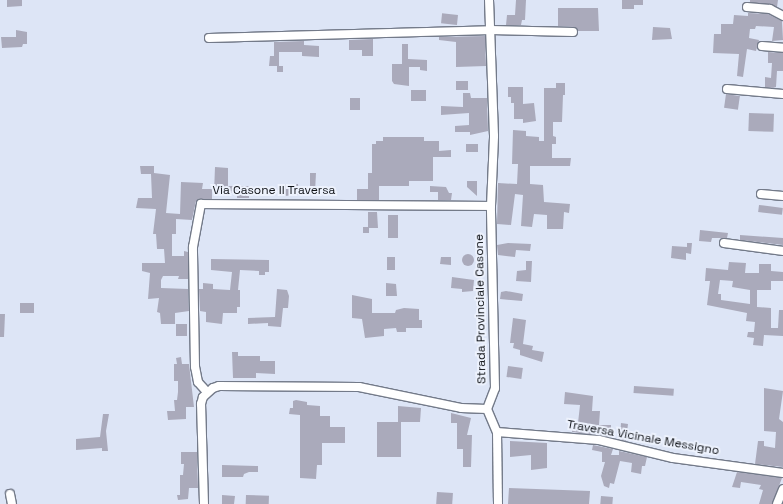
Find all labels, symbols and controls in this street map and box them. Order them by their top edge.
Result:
street label: Via Casone II Traversa [212,184,336,198]
street label: Strada Provinciale Casone [472,234,490,384]
street label: Traversa Vicinale Messigno [566,417,720,459]

